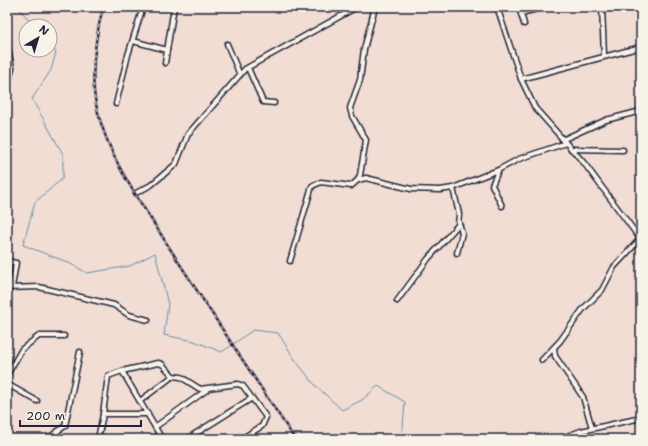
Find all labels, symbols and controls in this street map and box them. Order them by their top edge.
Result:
north arrow [18,18,58,58]
text: N [36,22,52,39]
scale bar [20,402,141,428]
text: 200 m [26,408,65,424]

